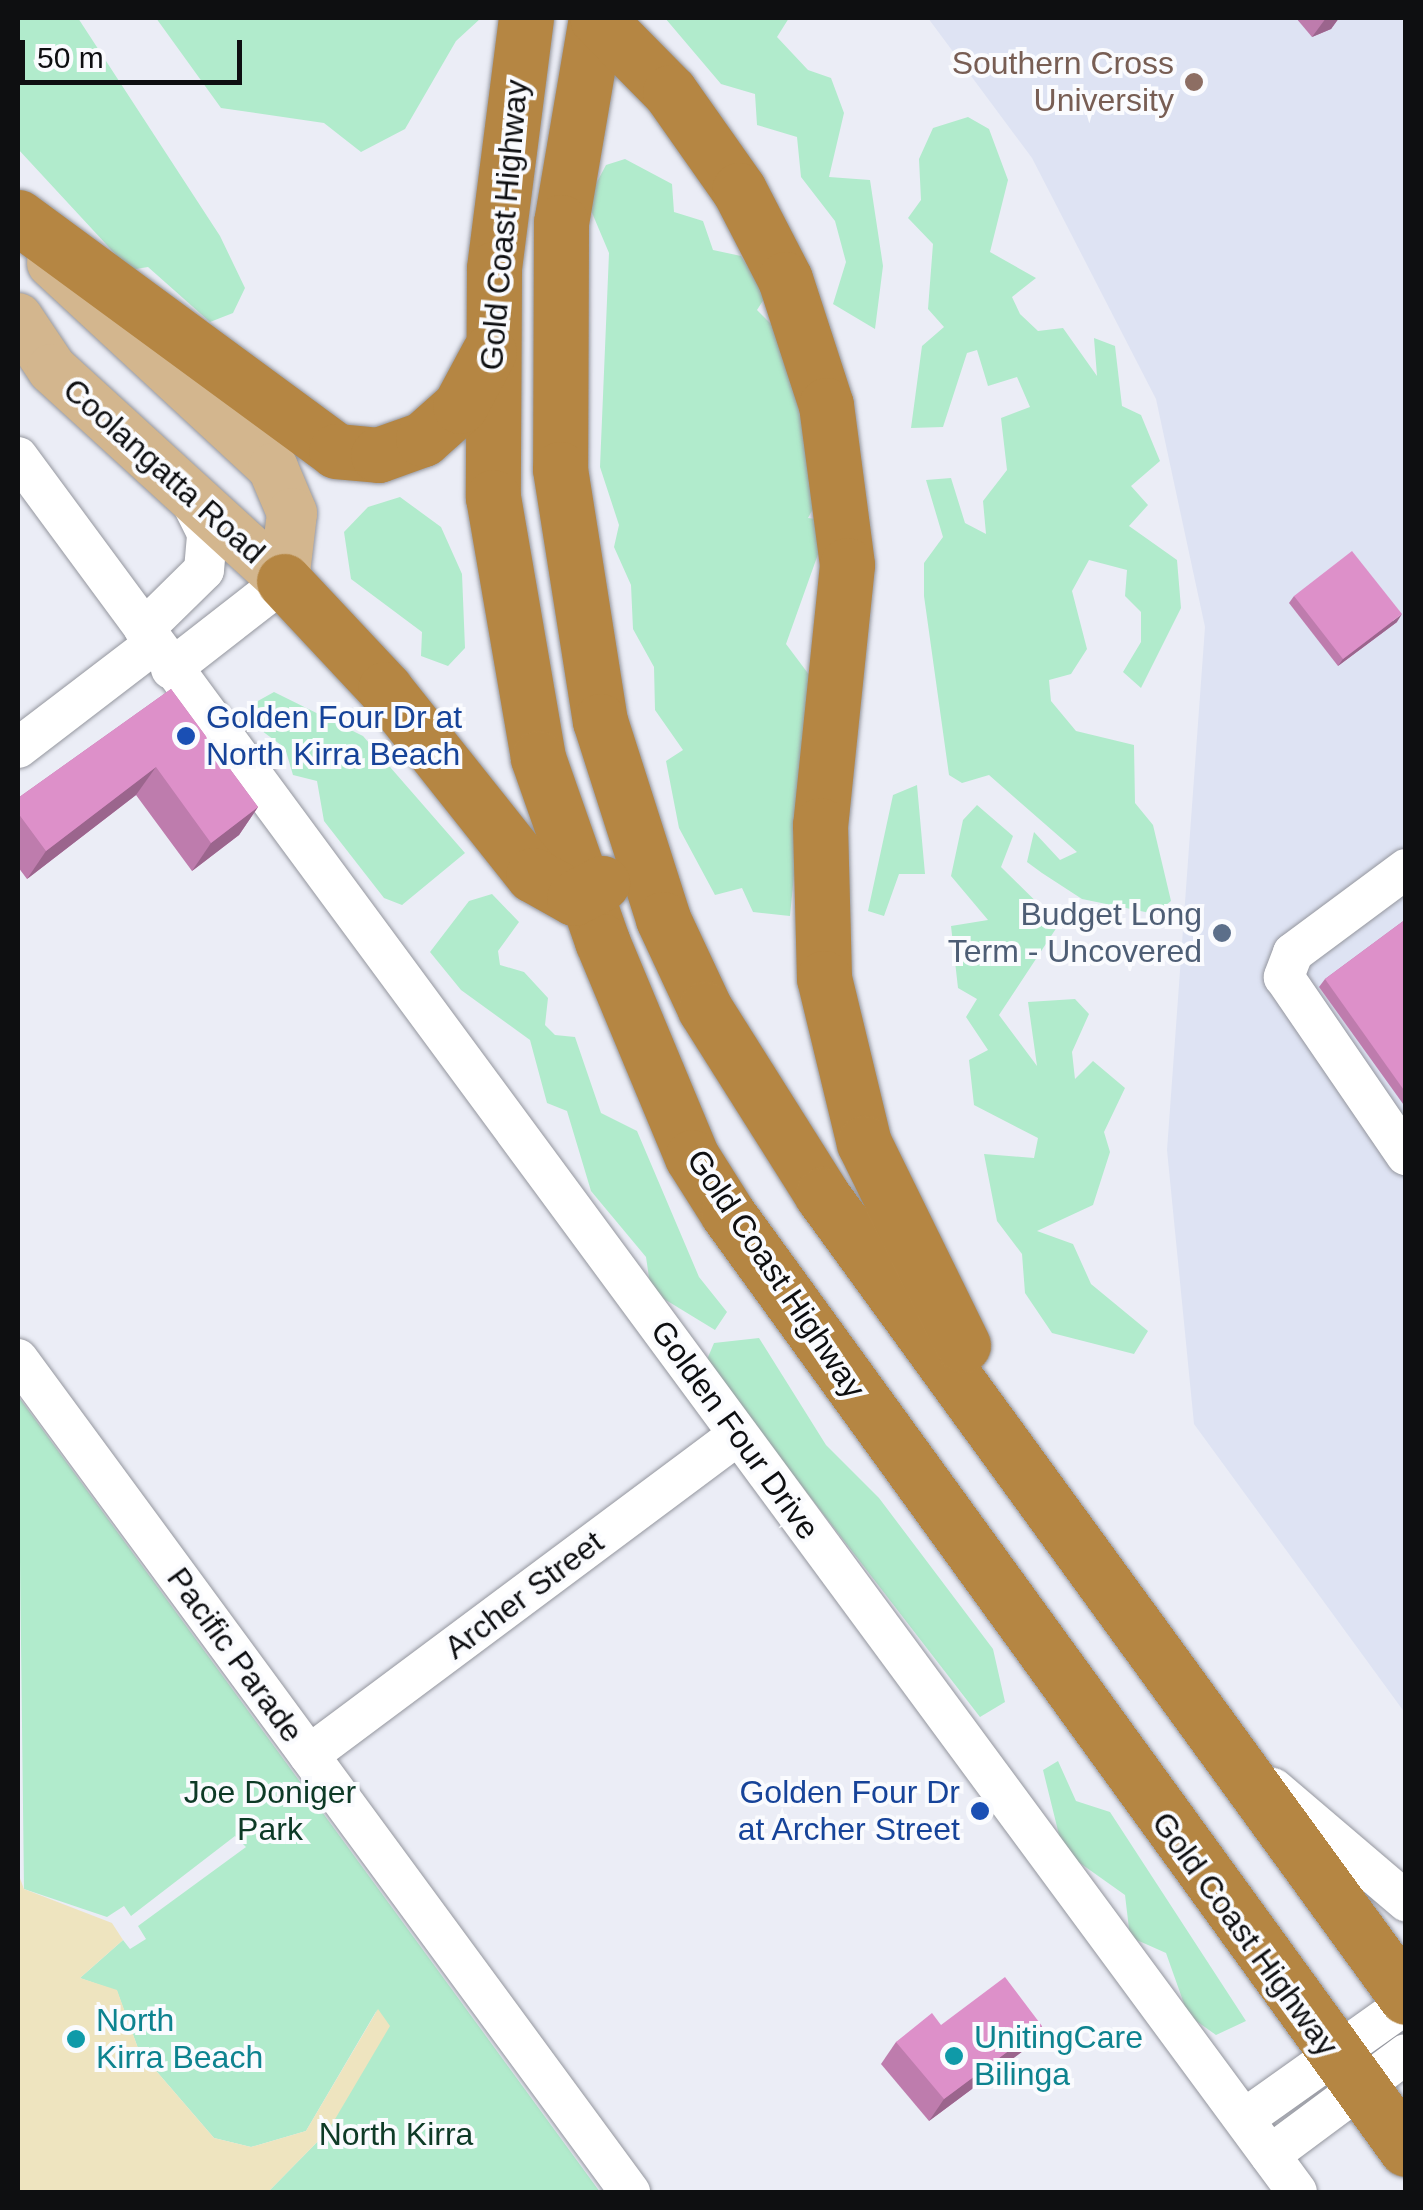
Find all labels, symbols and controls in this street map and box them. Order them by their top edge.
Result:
scale bar [25,20,248,82]
text: 50 m [37,41,104,74]
place label: Southern Cross University [952,45,1174,120]
marker: Southern Cross University [1183,71,1205,93]
street label: Gold Coast Highway [472,78,536,372]
street label: Coolangatta Road [55,370,273,572]
place label: Golden Four Dr at North Kirra Beach [206,699,462,774]
marker: Golden Four Dr at North Kirra Beach [175,725,197,747]
place label: Budget Long Term - Uncovered [948,896,1202,971]
marker: Budget Long Term - Uncovered [1211,922,1233,944]
street label: Gold Coast Highway [679,1142,873,1406]
street label: Golden Four Drive [643,1313,827,1547]
street label: Archer Street [437,1523,611,1667]
street label: Pacific Parade [159,1560,311,1750]
park label: Joe Doniger Park [184,1774,356,1849]
place label: Golden Four Dr at Archer Street [736,1774,960,1849]
marker: Golden Four Dr at Archer Street [969,1800,991,1822]
street label: Gold Coast Highway [1144,1805,1346,2063]
place label: North Kirra Beach [96,2002,263,2077]
place label: UnitingCare Bilinga [974,2019,1143,2094]
marker: North Kirra Beach [65,2028,87,2050]
marker: UnitingCare Bilinga [943,2045,965,2067]
park label: North Kirra [319,2115,473,2153]

